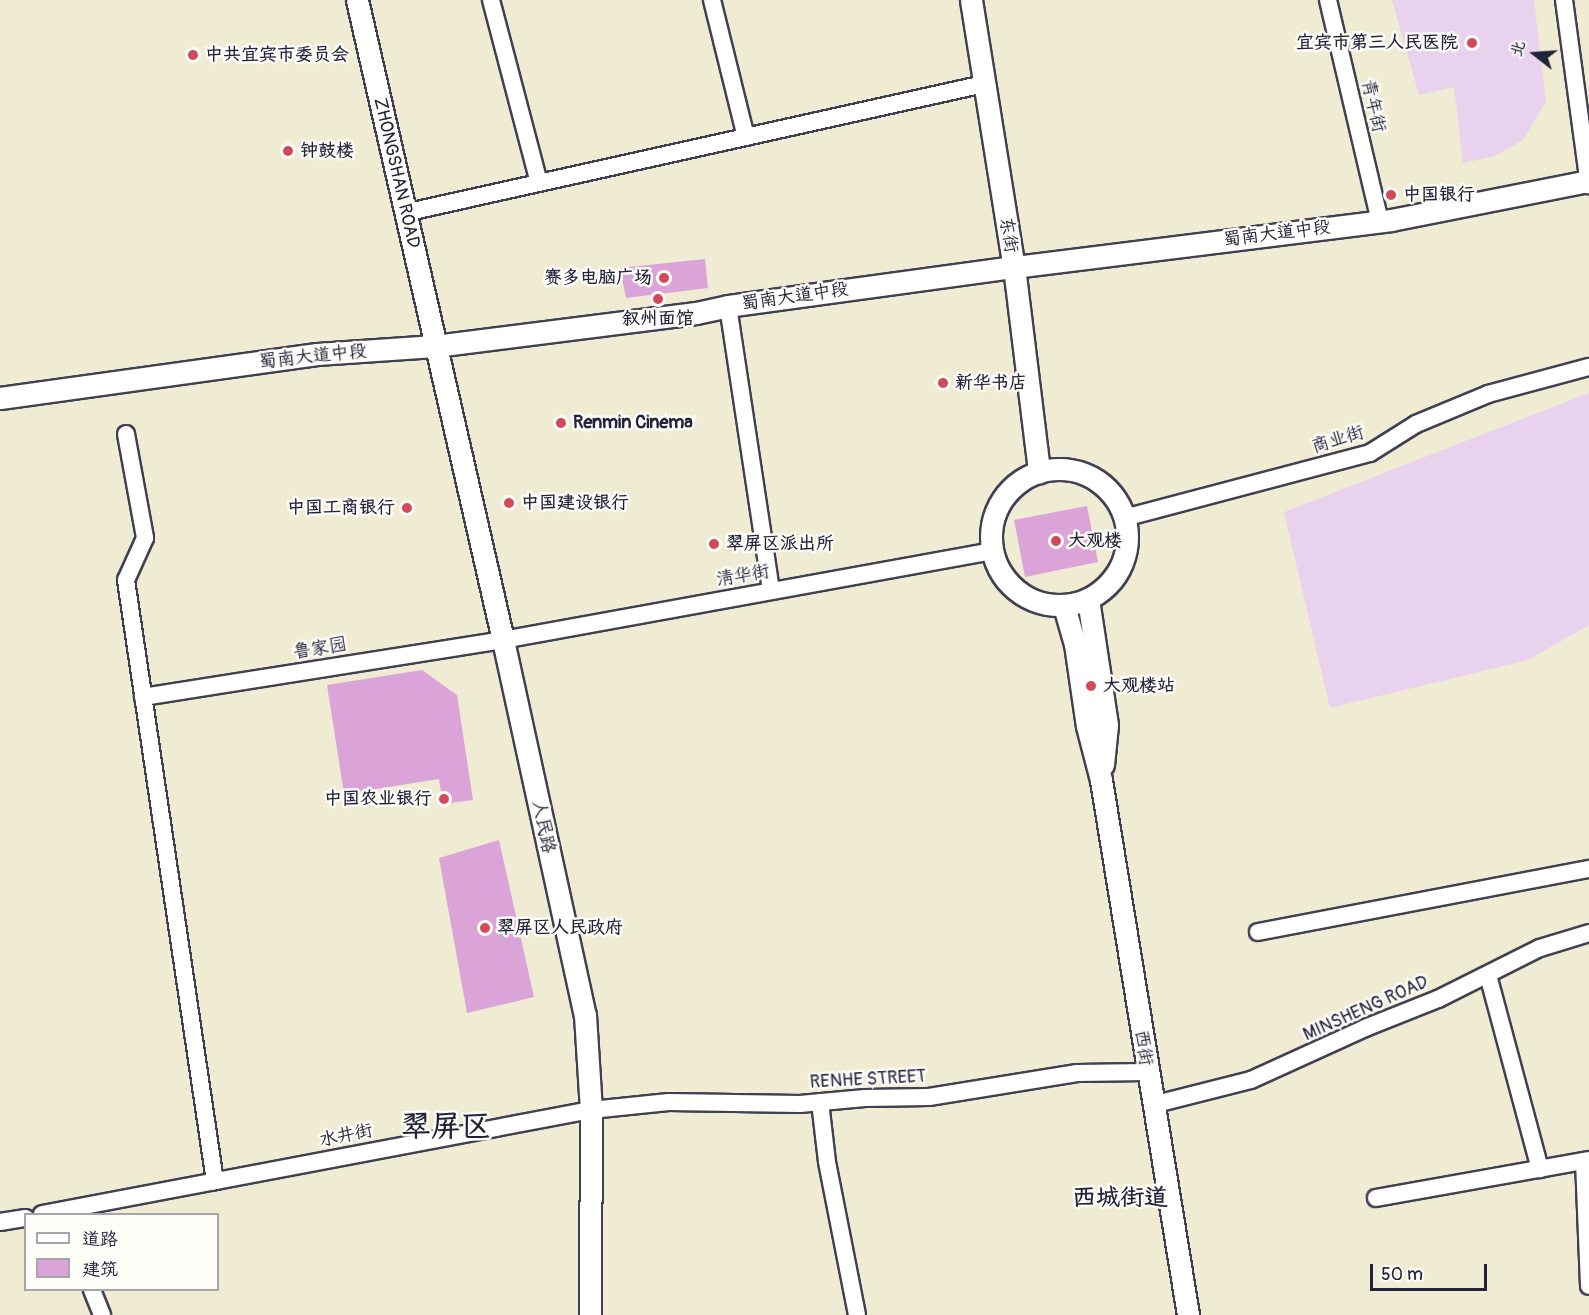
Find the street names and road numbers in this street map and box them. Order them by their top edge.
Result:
street label: 青年街 [1356,77,1390,135]
street label: ZHONGSHAN ROAD [368,96,424,250]
street label: 东街 [995,216,1021,254]
street label: 蜀南大道中段 [1222,217,1332,251]
street label: 蜀南大道中段 [740,279,850,315]
street label: 蜀南大道中段 [258,341,368,373]
street label: 商业街 [1309,422,1367,458]
street label: 清华街 [715,561,771,591]
street label: 鲁家园 [292,634,348,664]
street label: 人民路 [527,798,559,856]
street label: MINSHENG ROAD [1300,972,1432,1046]
street label: 西街 [1130,1029,1156,1067]
street label: RENHE STREET [809,1066,927,1094]
street label: 水井街 [317,1120,375,1152]

